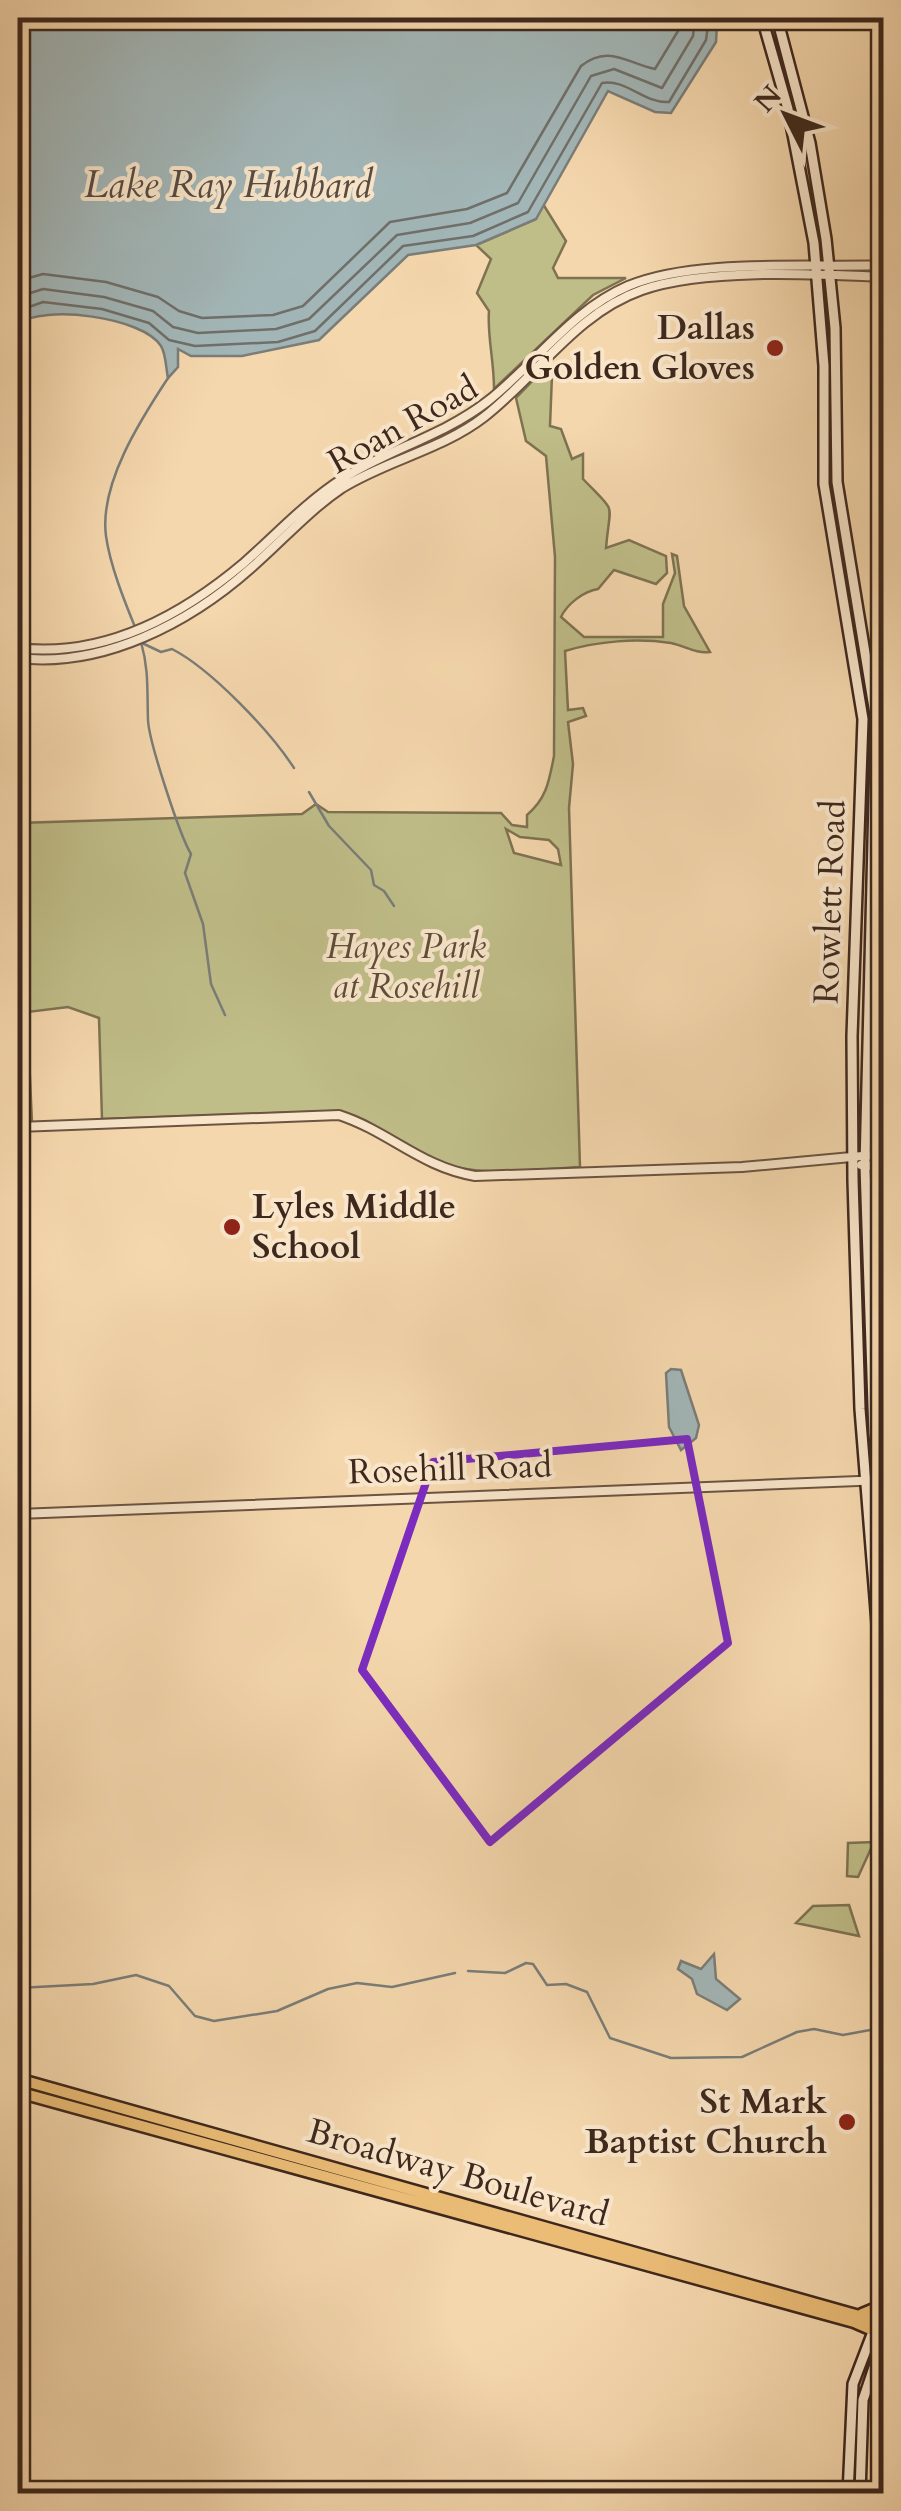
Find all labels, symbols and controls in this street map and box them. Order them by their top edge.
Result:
north arrow [736,65,836,165]
text: N [746,77,790,121]
water label: Lake Ray Hubbard [84,159,374,211]
place label: Dallas Golden Gloves [524,304,755,392]
marker: Dallas Golden Gloves [764,337,786,359]
street label: Roan Road [319,364,487,486]
street label: Rowlett Road [802,799,858,1005]
park label: Hayes Park at Rosehill [326,923,487,1011]
place label: Lyles Middle School [252,1183,456,1271]
marker: Lyles Middle School [221,1216,243,1238]
street label: Rosehill Road [347,1441,553,1497]
place label: St Mark Baptist Church [585,2078,827,2166]
street label: Broadway Boulevard [302,2107,615,2239]
marker: St Mark Baptist Church [836,2111,858,2133]

